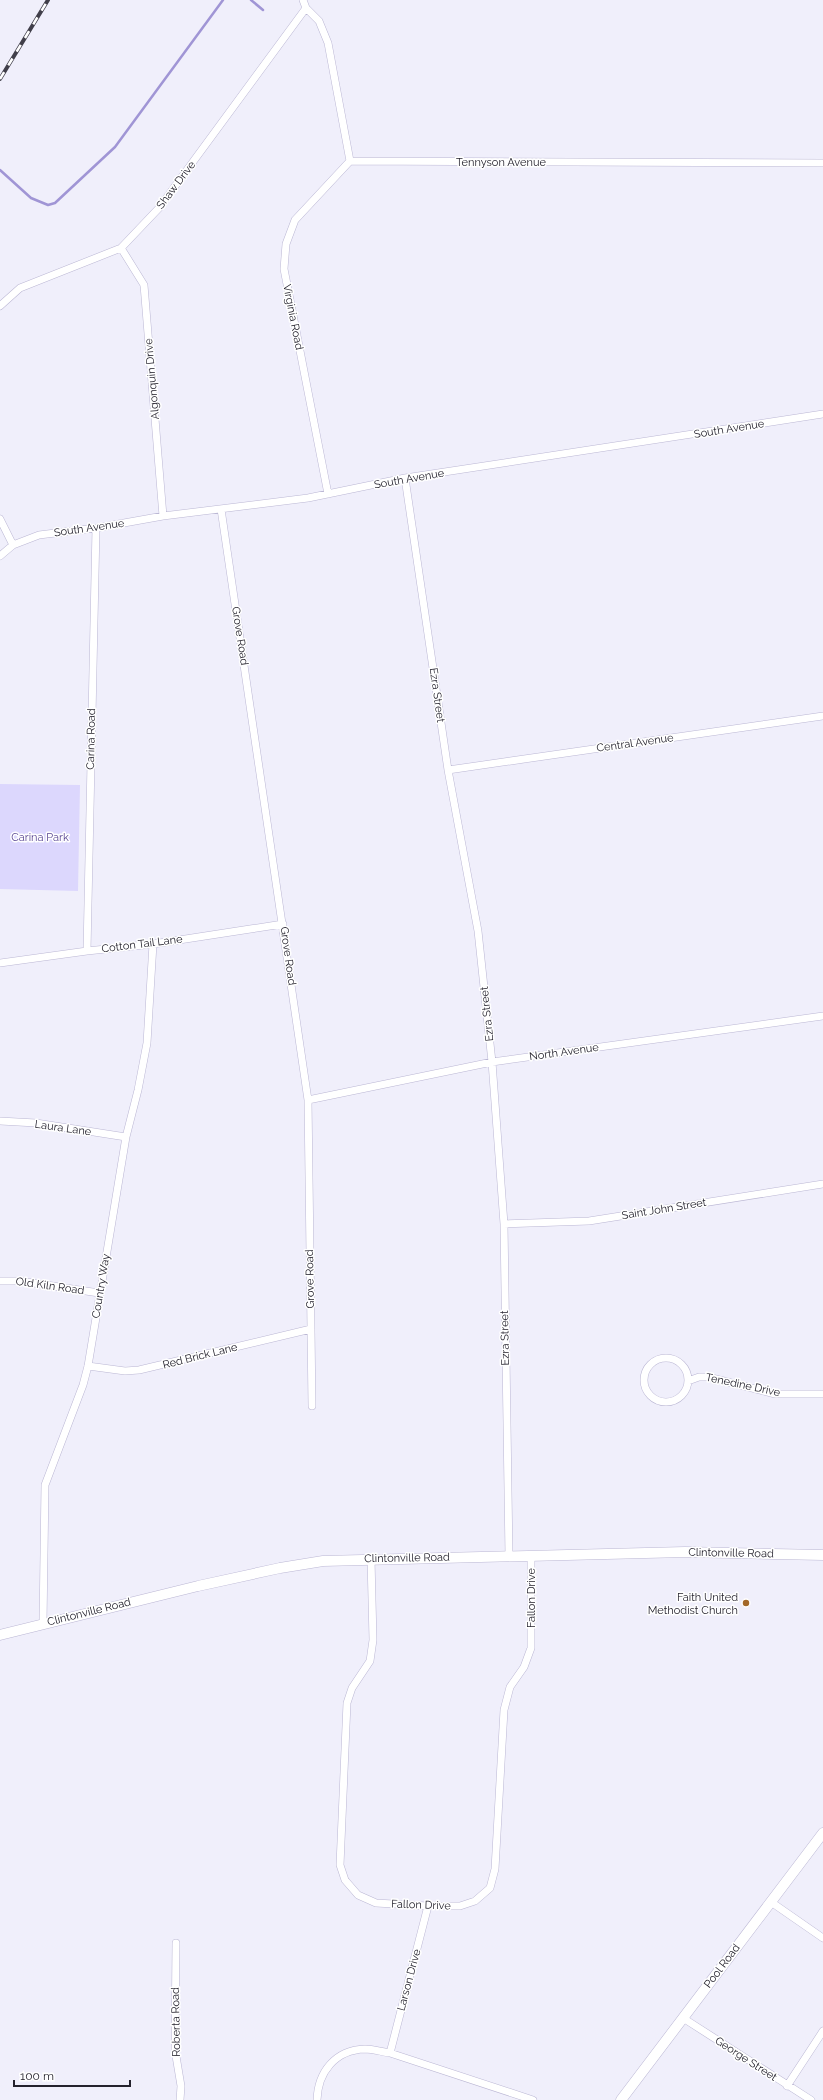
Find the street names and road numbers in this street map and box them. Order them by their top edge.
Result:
street label: Tennyson Avenue [456,156,546,169]
street label: Shaw Drive [154,158,199,212]
street label: Virginia Road [280,283,306,351]
street label: Algonquin Drive [142,337,162,420]
street label: South Avenue [693,417,766,441]
street label: South Avenue [373,466,446,492]
street label: South Avenue [53,517,126,539]
street label: Grove Road [229,606,251,666]
street label: Ezra Street [427,667,447,724]
street label: Carina Road [84,708,98,770]
street label: Central Avenue [596,731,675,755]
street label: Grove Road [277,926,299,986]
street label: Cotton Tail Lane [101,933,184,955]
street label: Ezra Street [478,986,496,1042]
street label: North Avenue [528,1041,600,1063]
street label: Laura Lane [34,1118,93,1138]
street label: Saint John Street [621,1196,708,1222]
street label: Grove Road [303,1249,317,1309]
street label: Country Way [89,1253,113,1319]
street label: Old Kiln Road [15,1275,85,1297]
street label: Ezra Street [498,1310,512,1366]
street label: Red Brick Lane [161,1340,239,1372]
street label: Tenedine Drive [704,1371,782,1399]
street label: Clintonville Road [688,1546,774,1560]
street label: Clintonville Road [364,1551,450,1565]
street label: Fallon Drive [525,1568,538,1628]
street label: Clintonville Road [46,1595,132,1629]
street label: Fallon Drive [391,1897,452,1913]
street label: Pool Road [701,1941,743,1991]
street label: Larson Drive [394,1947,424,2012]
street label: Roberta Road [169,1987,183,2057]
street label: George Street [713,2034,780,2084]

